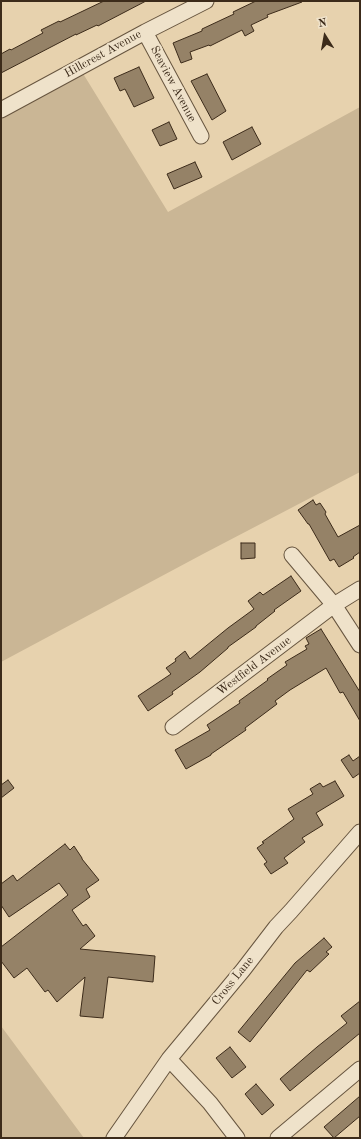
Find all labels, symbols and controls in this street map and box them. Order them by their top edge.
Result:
north arrow [305,16,345,56]
text: N [317,18,328,30]
street label: Hillcrest Avenue [62,27,144,81]
street label: Seaview Avenue [147,43,199,125]
street label: Westfield Avenue [214,633,294,699]
street label: Cross Lane [209,954,257,1008]

